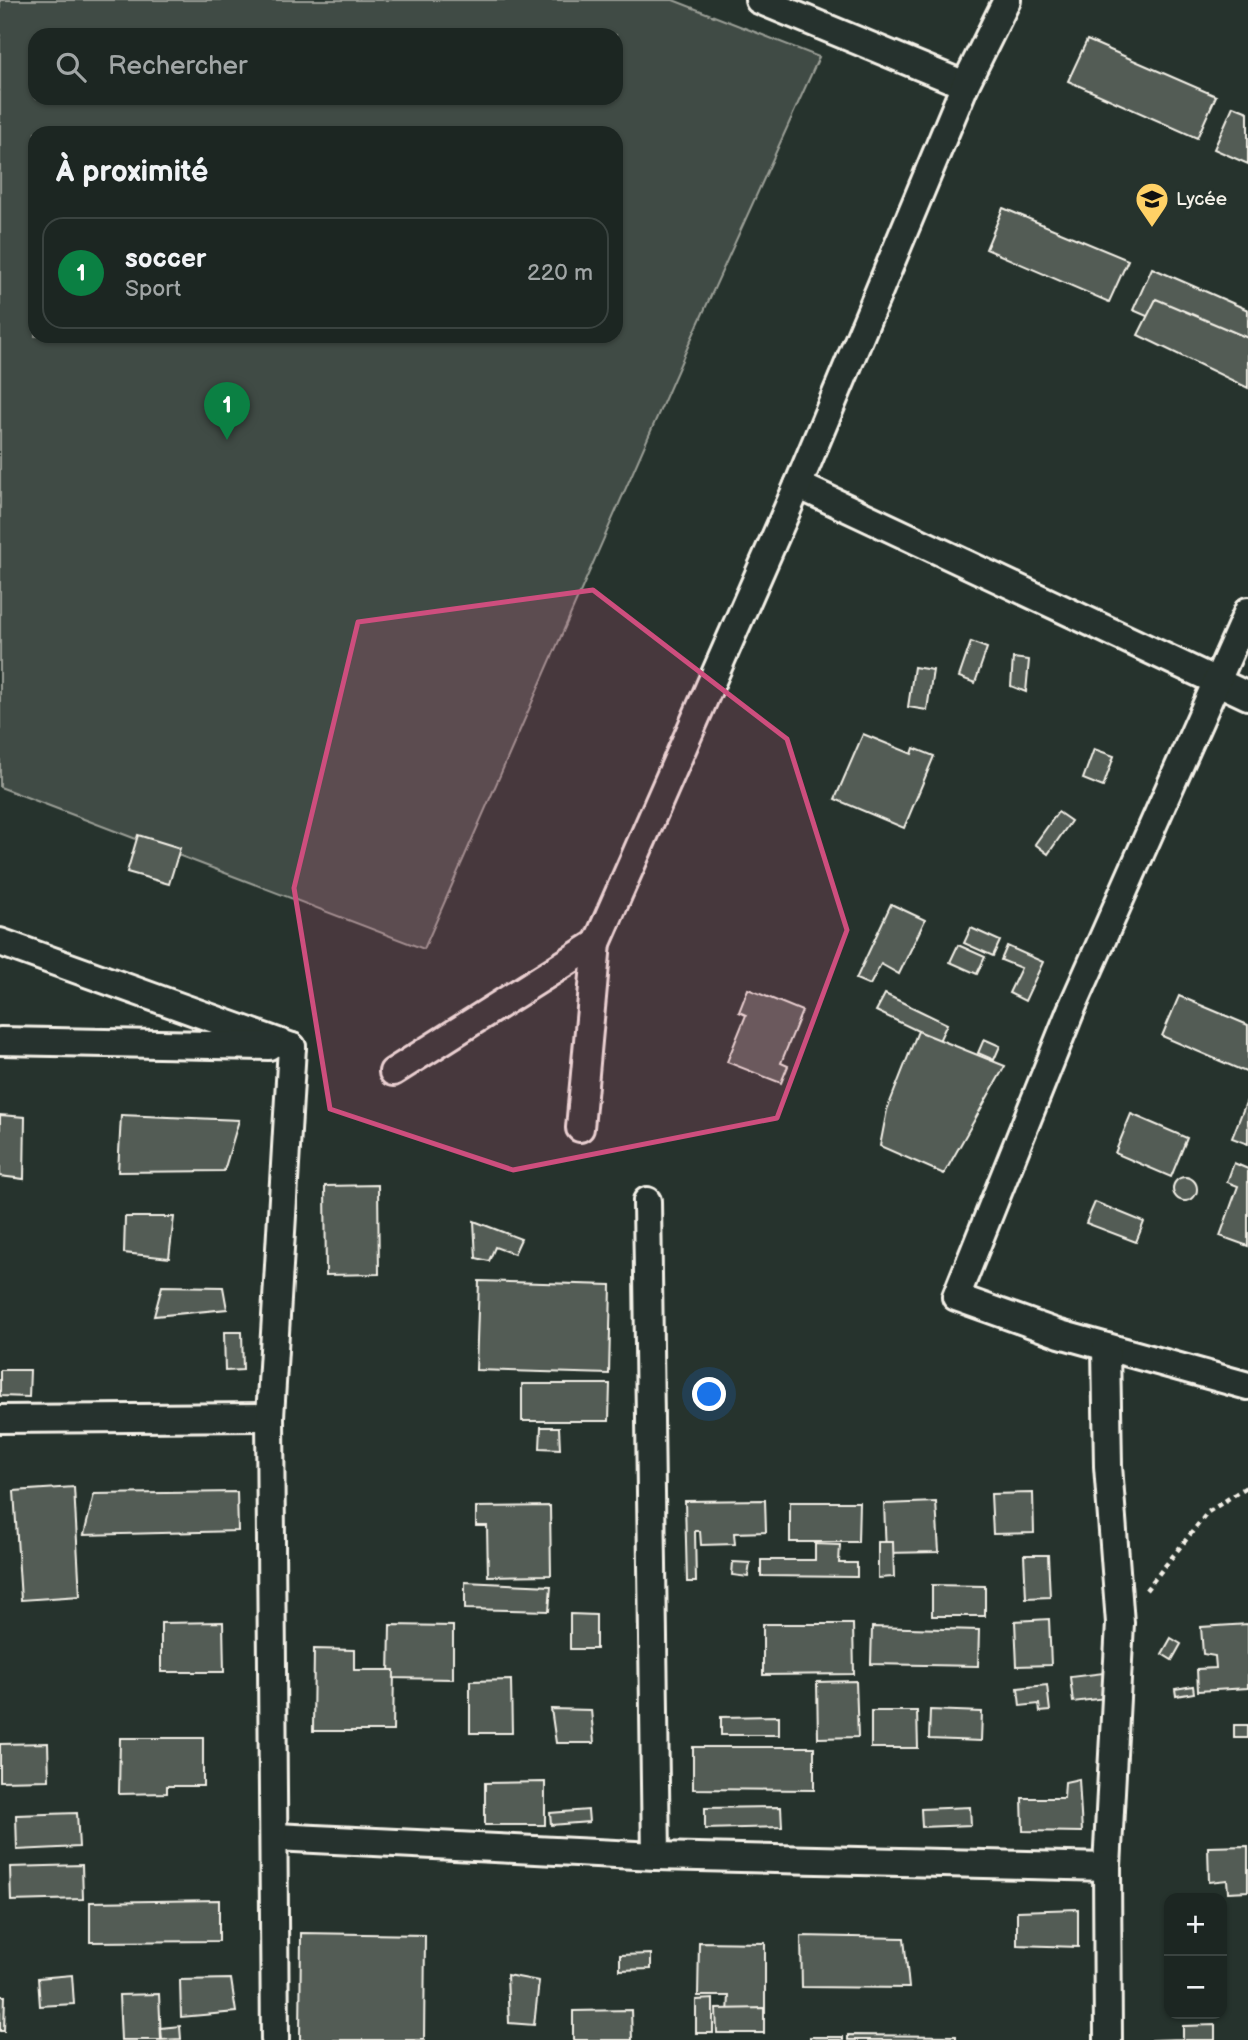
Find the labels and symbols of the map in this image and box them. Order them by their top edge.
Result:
school or university icon: Lycée [1133,180,1171,229]
place label: Lycée [1176,188,1227,211]
pin: 1 [204,382,250,440]
your location [692,1377,726,1411]

